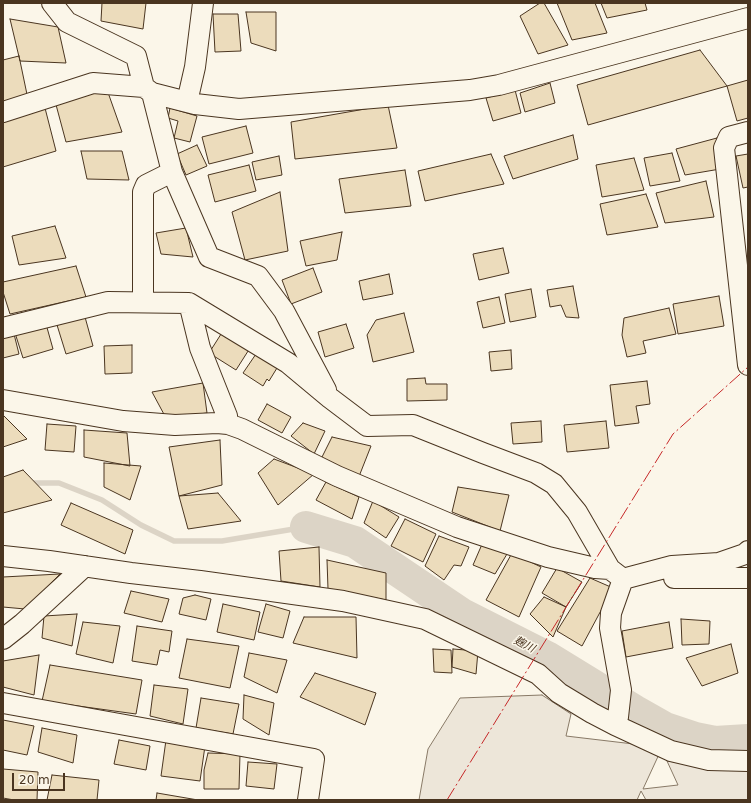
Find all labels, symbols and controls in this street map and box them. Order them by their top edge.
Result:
water label: 麹川 [511,634,537,656]
scale bar [14,765,67,791]
text: 20 m [19,773,50,787]

